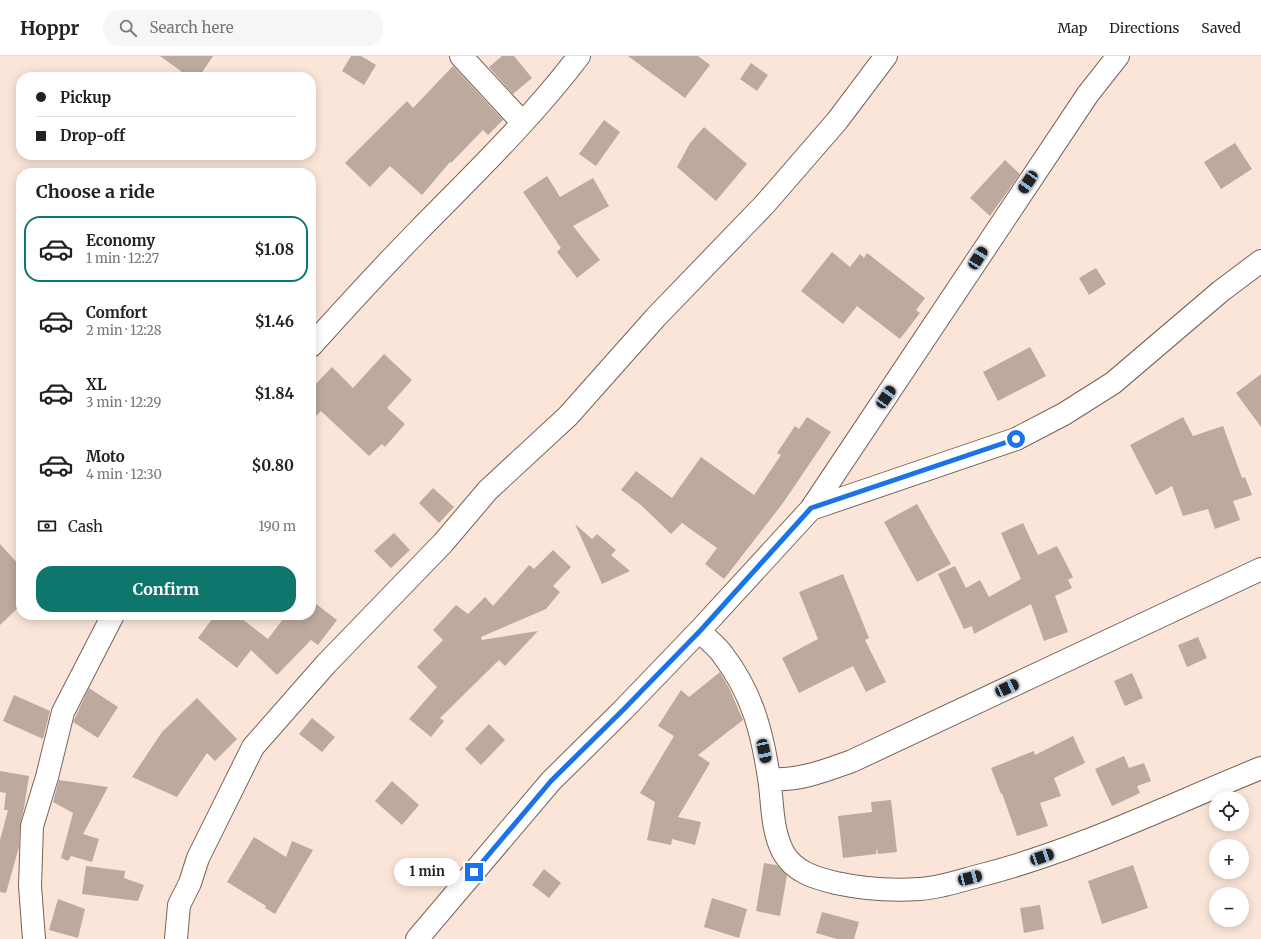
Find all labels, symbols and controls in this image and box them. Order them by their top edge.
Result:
search box [103,10,383,46]
text: Hoppr [20,16,79,40]
icon: search [117,17,139,39]
text: Search here [149,18,234,37]
text: Map [1057,19,1087,37]
text: Directions [1109,19,1179,37]
text: Saved [1201,19,1241,37]
text: Pickup [60,88,111,107]
text: Drop-off [60,126,125,145]
car [1016,169,1040,195]
text: Choose a ride [36,180,155,203]
icon: car [38,231,74,267]
text: Economy [86,231,155,250]
text: $1.08 [255,240,294,259]
car [966,245,990,271]
text: 1 min · 12:27 [86,250,159,267]
icon: car [38,303,74,339]
text: Comfort [86,303,147,322]
text: $1.46 [255,312,294,331]
text: 2 min · 12:28 [86,322,162,339]
icon: car [38,375,74,411]
text: XL [86,375,107,394]
text: $1.84 [255,384,294,403]
car [874,384,898,410]
text: 3 min · 12:29 [86,394,161,411]
route start [1007,430,1025,448]
icon: car [38,447,74,483]
text: Moto [86,447,125,466]
text: $0.80 [252,456,294,475]
text: 4 min · 12:30 [86,466,162,483]
icon: cash [36,515,58,537]
text: Cash [68,517,103,536]
text: 190 m [259,518,296,535]
button: Confirm [36,566,296,612]
car [994,677,1020,699]
car [756,738,772,764]
map controls [1209,791,1249,927]
button: locate [1209,791,1249,831]
button: + [1209,839,1249,879]
car [1029,847,1055,867]
callout: 1 min [394,858,460,886]
text: 1 min [409,863,445,880]
route end [465,863,483,881]
car [957,869,983,887]
button: − [1209,887,1249,927]

